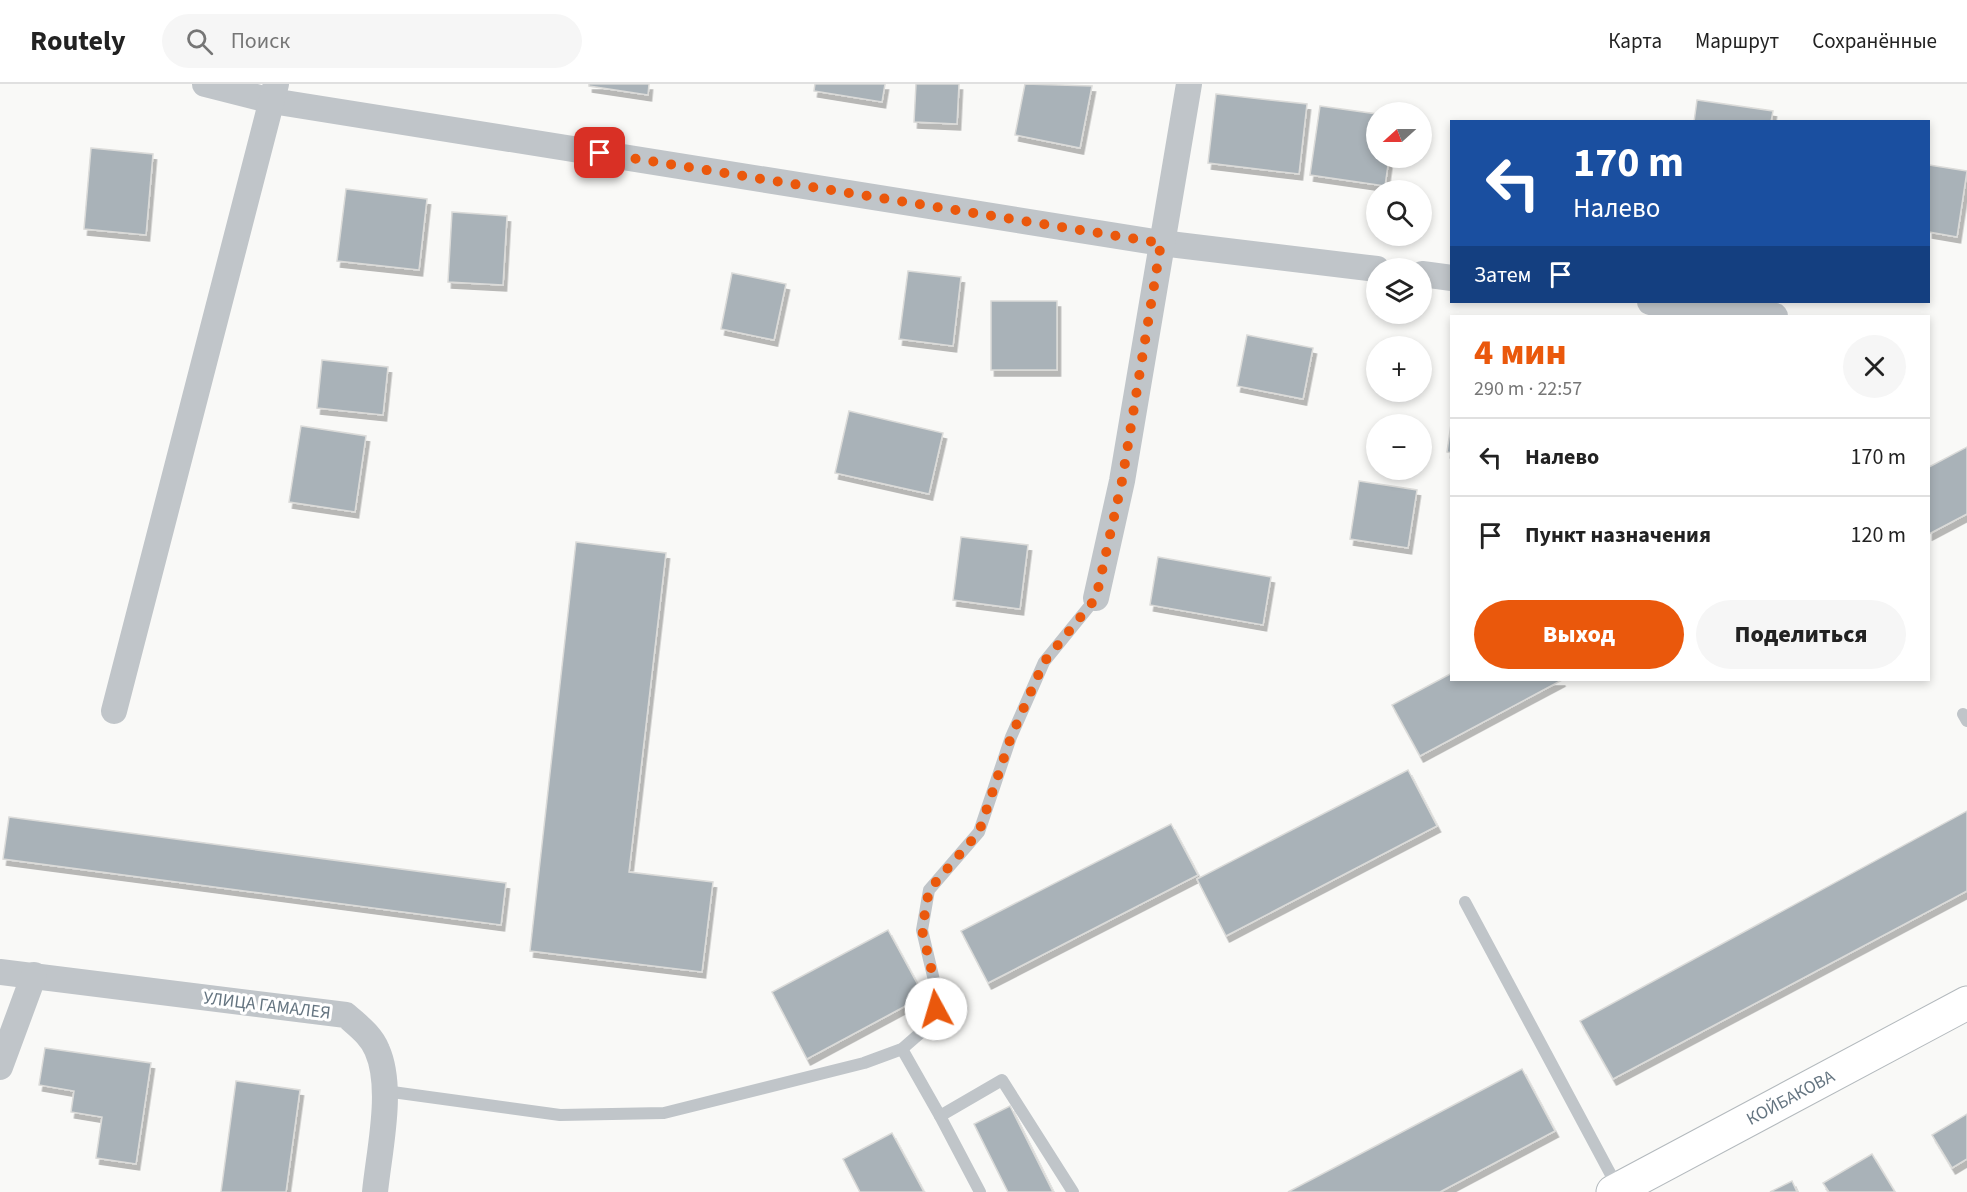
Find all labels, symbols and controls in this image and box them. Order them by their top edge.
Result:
search box [162,14,582,68]
text: Routely [30,21,126,61]
icon: search [183,25,216,58]
text: Поиск [231,25,290,57]
text: Карта [1608,26,1662,56]
text: Маршрут [1695,26,1779,56]
text: Сохранённые [1812,26,1937,56]
north arrow [1366,102,1432,168]
map controls [1366,102,1432,480]
pin [574,127,625,178]
text: 170 m [1573,133,1684,193]
icon: arrive [583,136,616,169]
icon: left [1474,144,1552,222]
button: search [1366,180,1432,246]
text: Налево [1573,189,1660,228]
button: layers [1366,258,1432,324]
icon: arrive [1544,258,1577,291]
text: Затем [1474,259,1532,291]
text: 4 мин [1474,327,1567,378]
button: close [1843,335,1906,398]
button: + [1366,336,1432,402]
text: 290 m · 22:57 [1474,375,1582,403]
button: − [1366,414,1432,480]
icon: left [1474,441,1507,474]
text: Налево [1525,441,1599,473]
text: 170 m [1851,441,1906,473]
icon: arrive [1474,519,1507,552]
text: Пункт назначения [1525,519,1711,551]
text: 120 m [1851,519,1906,551]
button: Выход [1474,600,1684,669]
button: Поделиться [1696,600,1906,669]
position arrow [904,977,968,1041]
street label: УЛИЦА ГАМАЛЕЯ [202,985,332,1026]
street label: КОЙБАКОВА [1742,1064,1839,1132]

